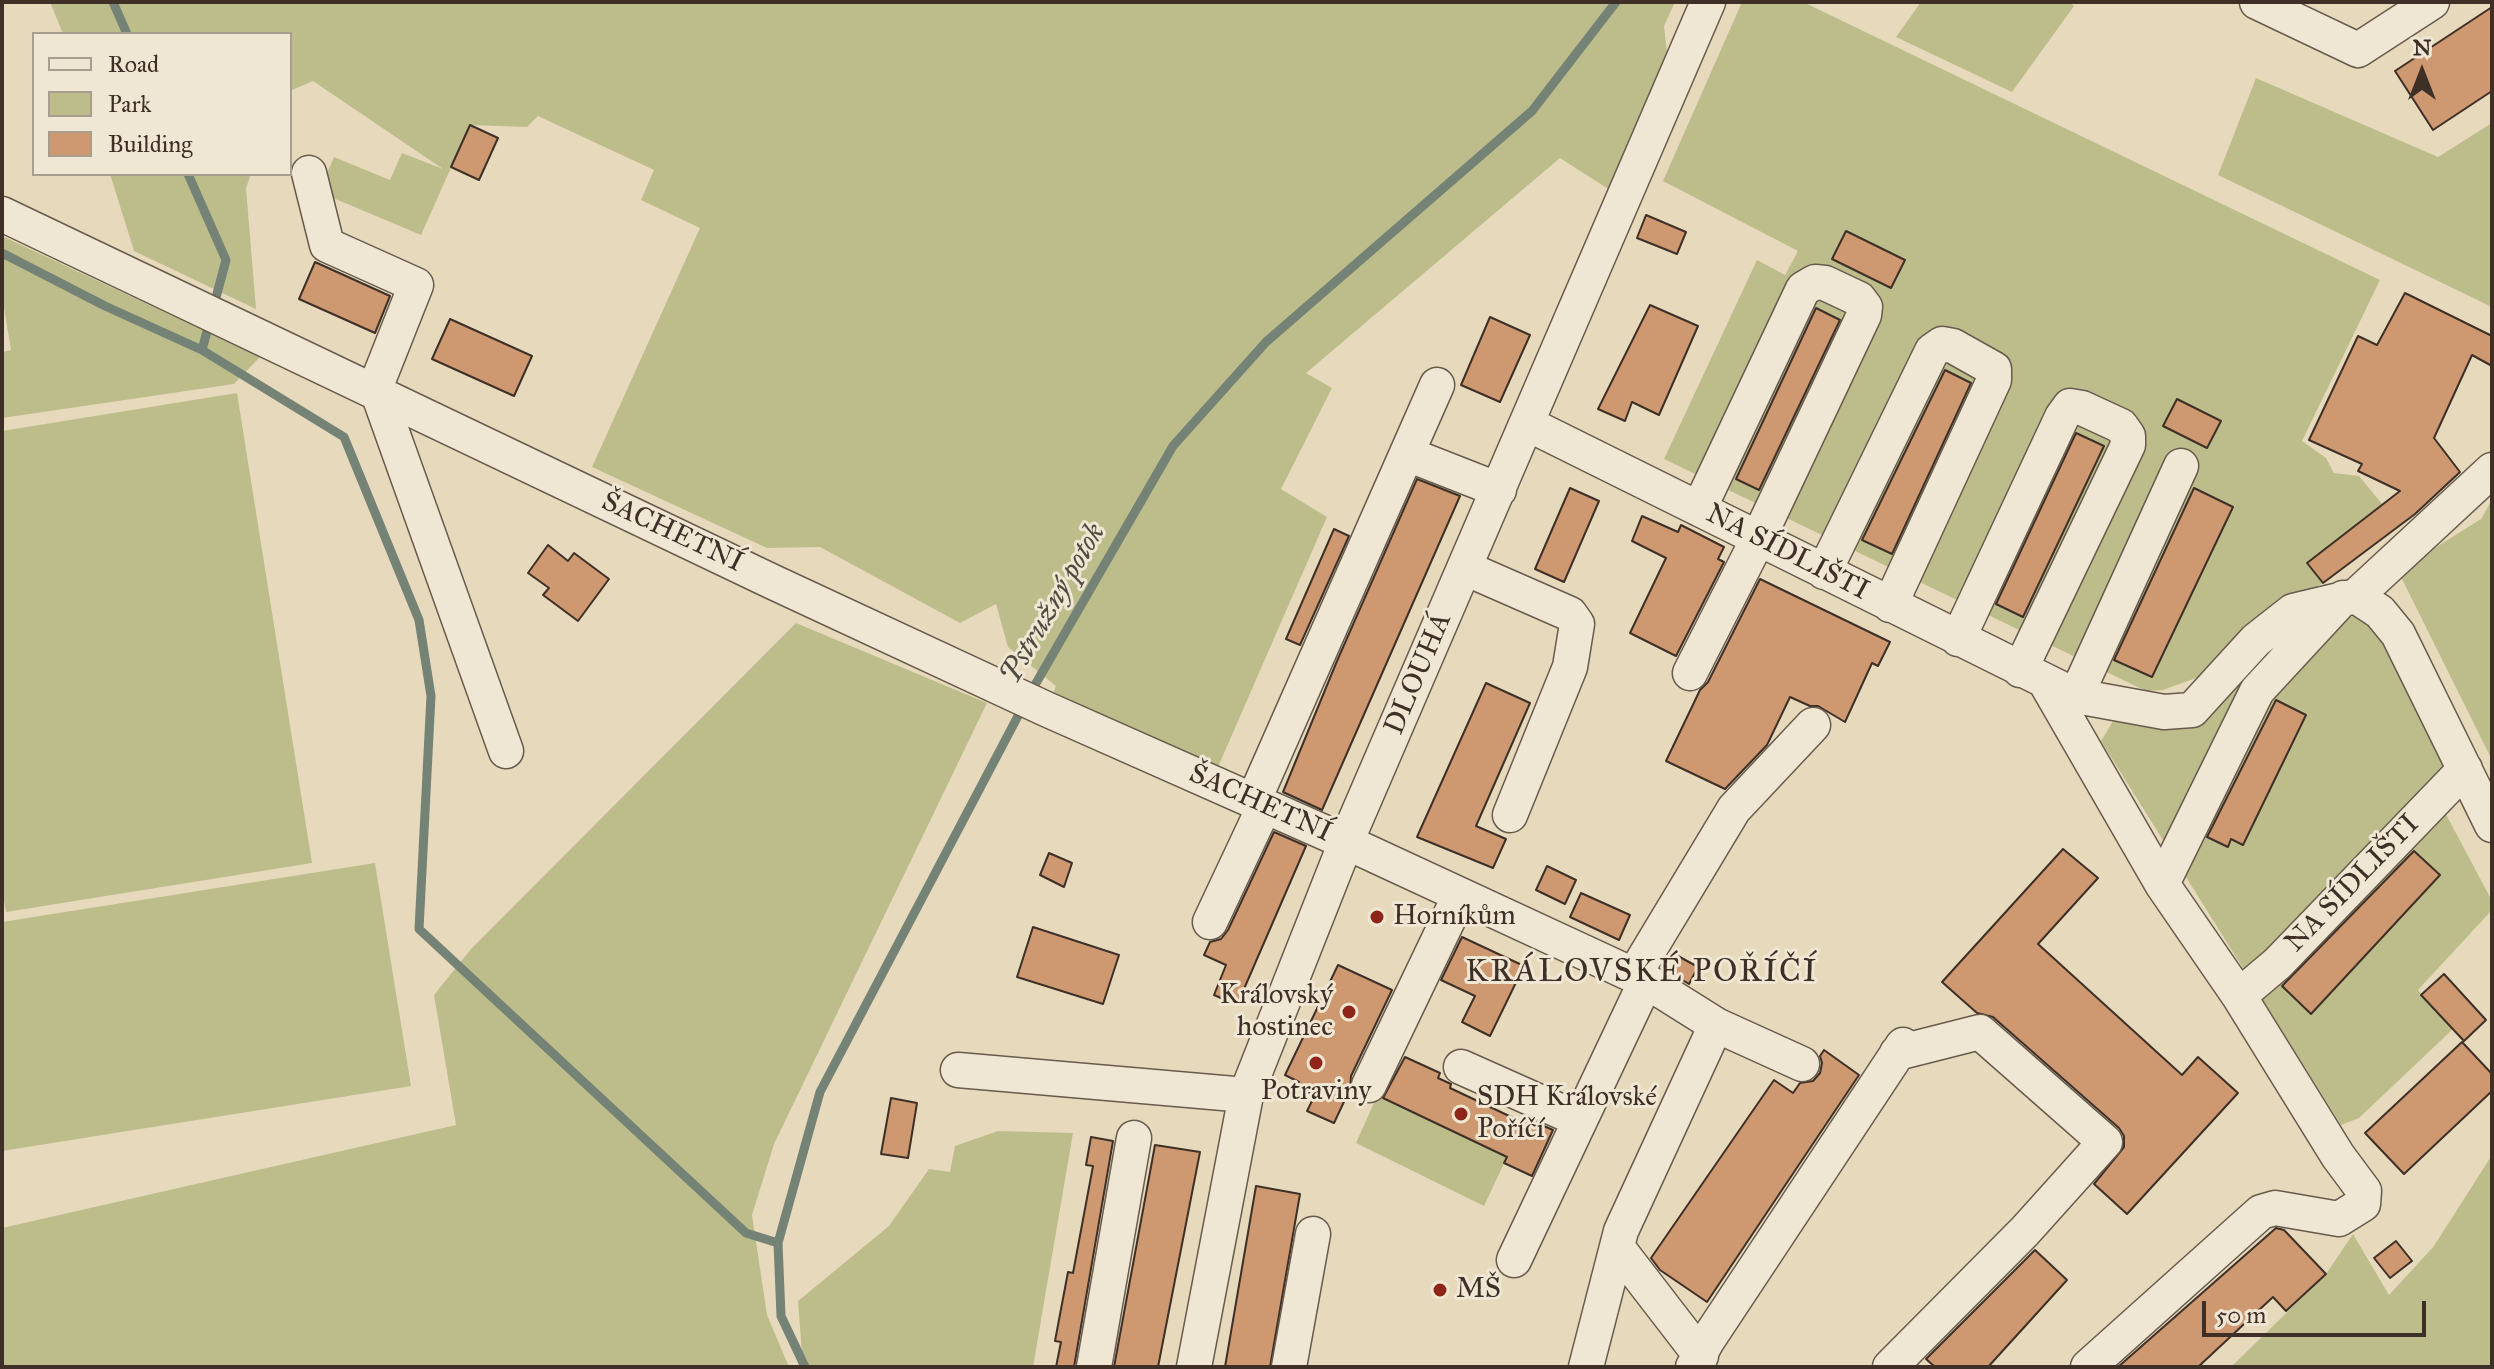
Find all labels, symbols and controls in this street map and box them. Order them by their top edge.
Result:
legend [32,32,292,176]
north arrow [2382,32,2462,112]
text: N [2413,34,2431,61]
text: Road [108,49,159,79]
text: Park [108,89,151,119]
text: Building [108,129,193,159]
street label: ŠACHETNÍ [596,486,748,580]
street label: NA SÍDLIŠTI [1700,498,1874,608]
water label: Pstružný potok [994,518,1114,690]
street label: DLOUHÁ [1378,608,1460,740]
street label: ŠACHETNÍ [1183,758,1337,850]
street label: NA SÍDLIŠTI [2279,808,2427,960]
place label: Horníkům [1393,900,1516,934]
marker: Horníkům [1368,908,1386,926]
district label: KRÁLOVSKÉ POŘÍČÍ [1466,954,1818,992]
place label: Královský hostinec [1219,979,1333,1045]
marker: Královský hostinec [1340,1003,1358,1021]
marker: Potraviny [1307,1054,1325,1072]
place label: Potraviny [1261,1075,1371,1109]
place label: SDH Královské Poříčí [1477,1081,1657,1147]
marker: SDH Královské Poříčí [1452,1105,1470,1123]
place label: MŠ [1456,1273,1501,1307]
marker: MŠ [1431,1281,1449,1299]
scale bar [2206,1285,2430,1335]
text: 50 m [2216,1300,2266,1330]

